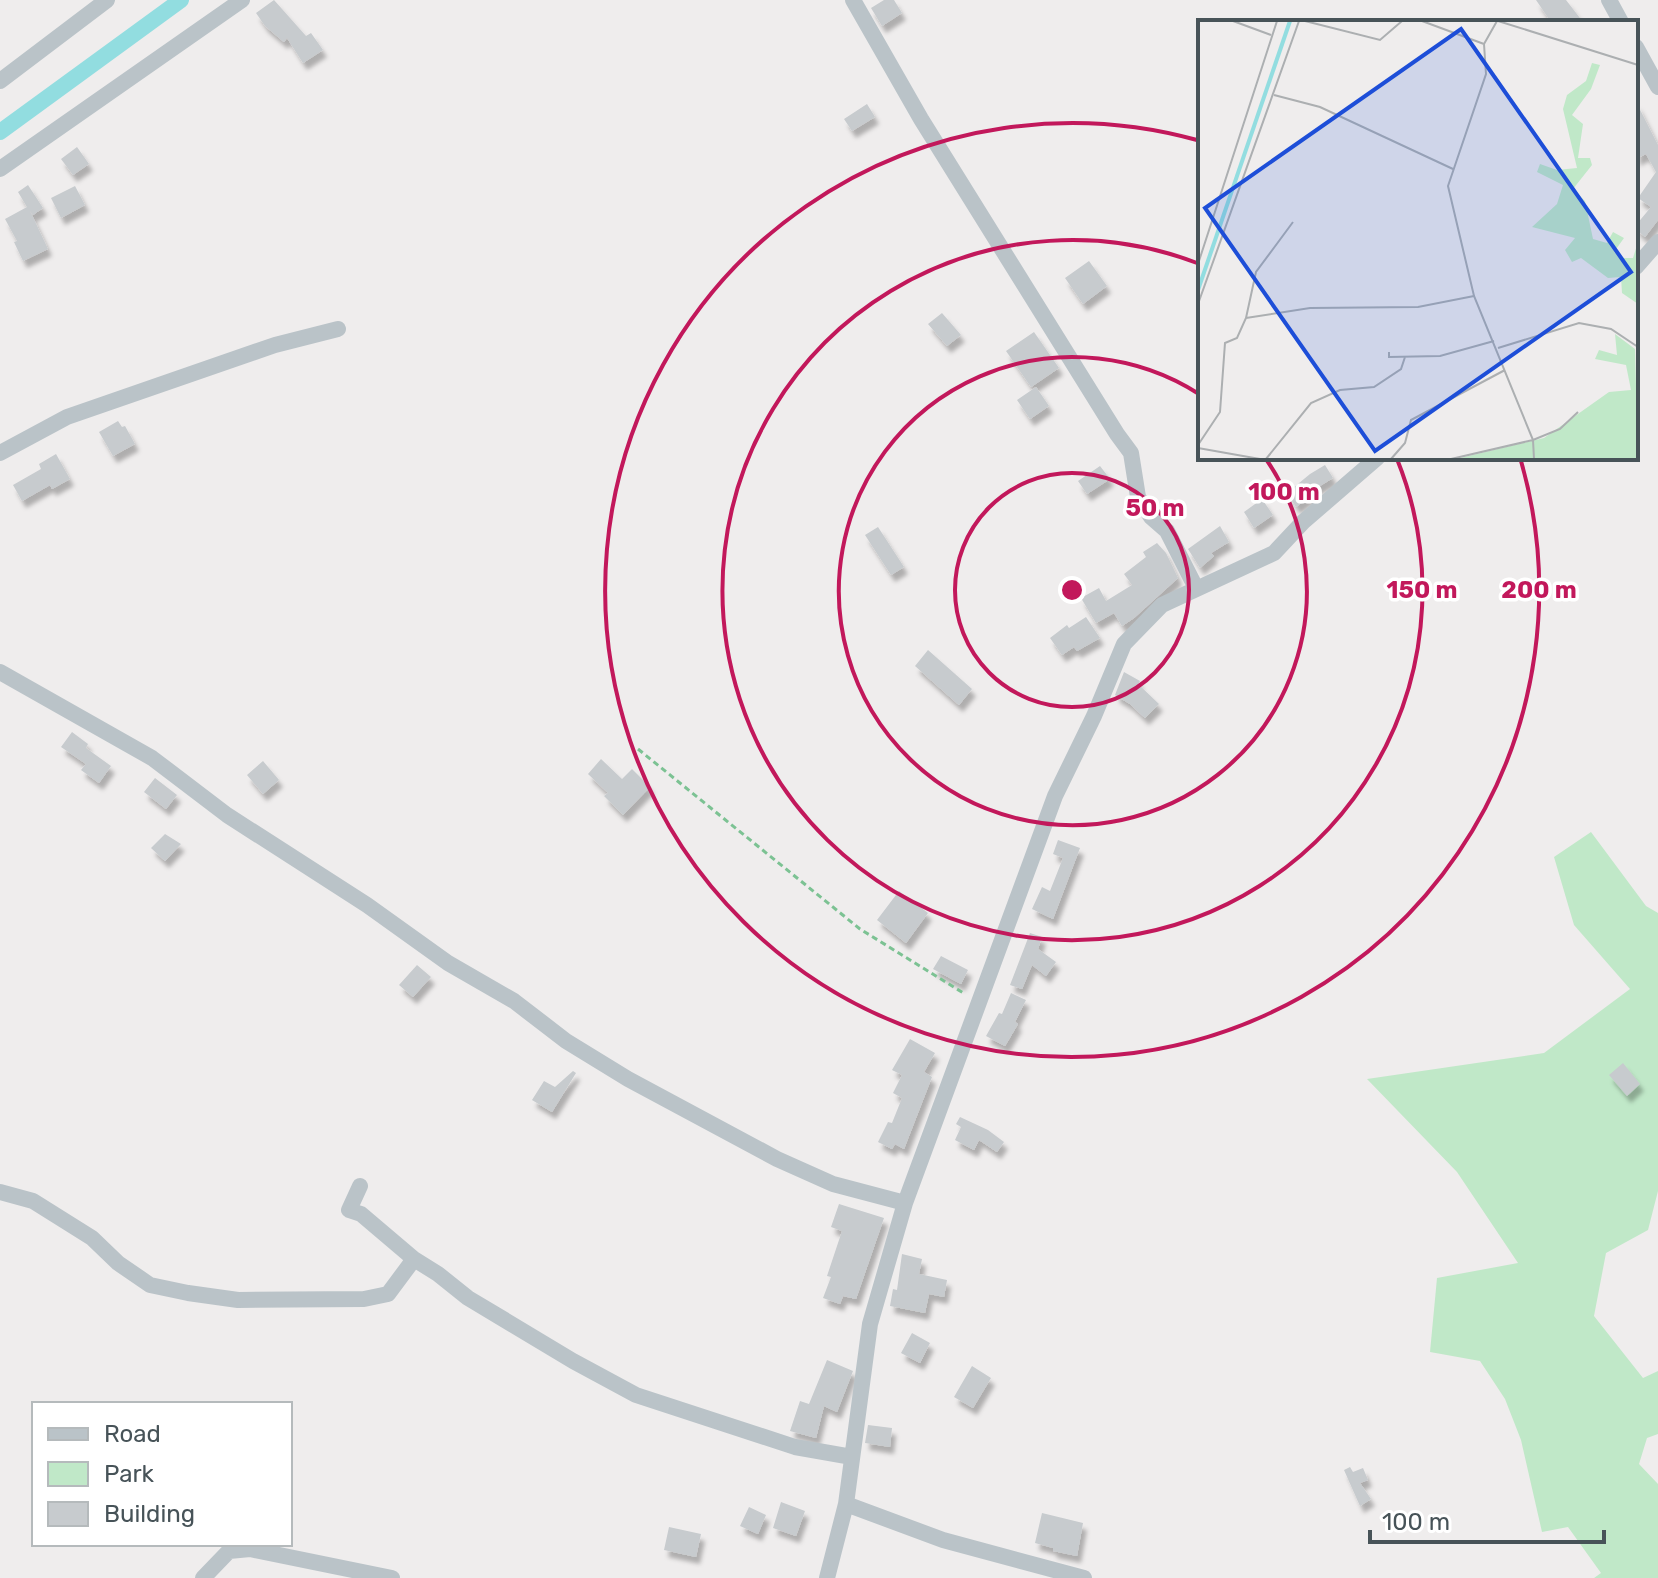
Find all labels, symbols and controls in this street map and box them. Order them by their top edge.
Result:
inset map [1198,20,1638,460]
text: 100 m [1248,478,1320,506]
text: 50 m [1126,494,1184,522]
centre of rings [1058,576,1086,604]
text: 150 m [1387,576,1457,604]
text: 200 m [1501,576,1577,604]
legend [32,1402,292,1546]
text: Road [104,1420,161,1448]
text: Park [104,1460,155,1488]
scale bar [1370,1494,1604,1544]
text: Building [104,1500,195,1528]
text: 100 m [1382,1508,1450,1536]

